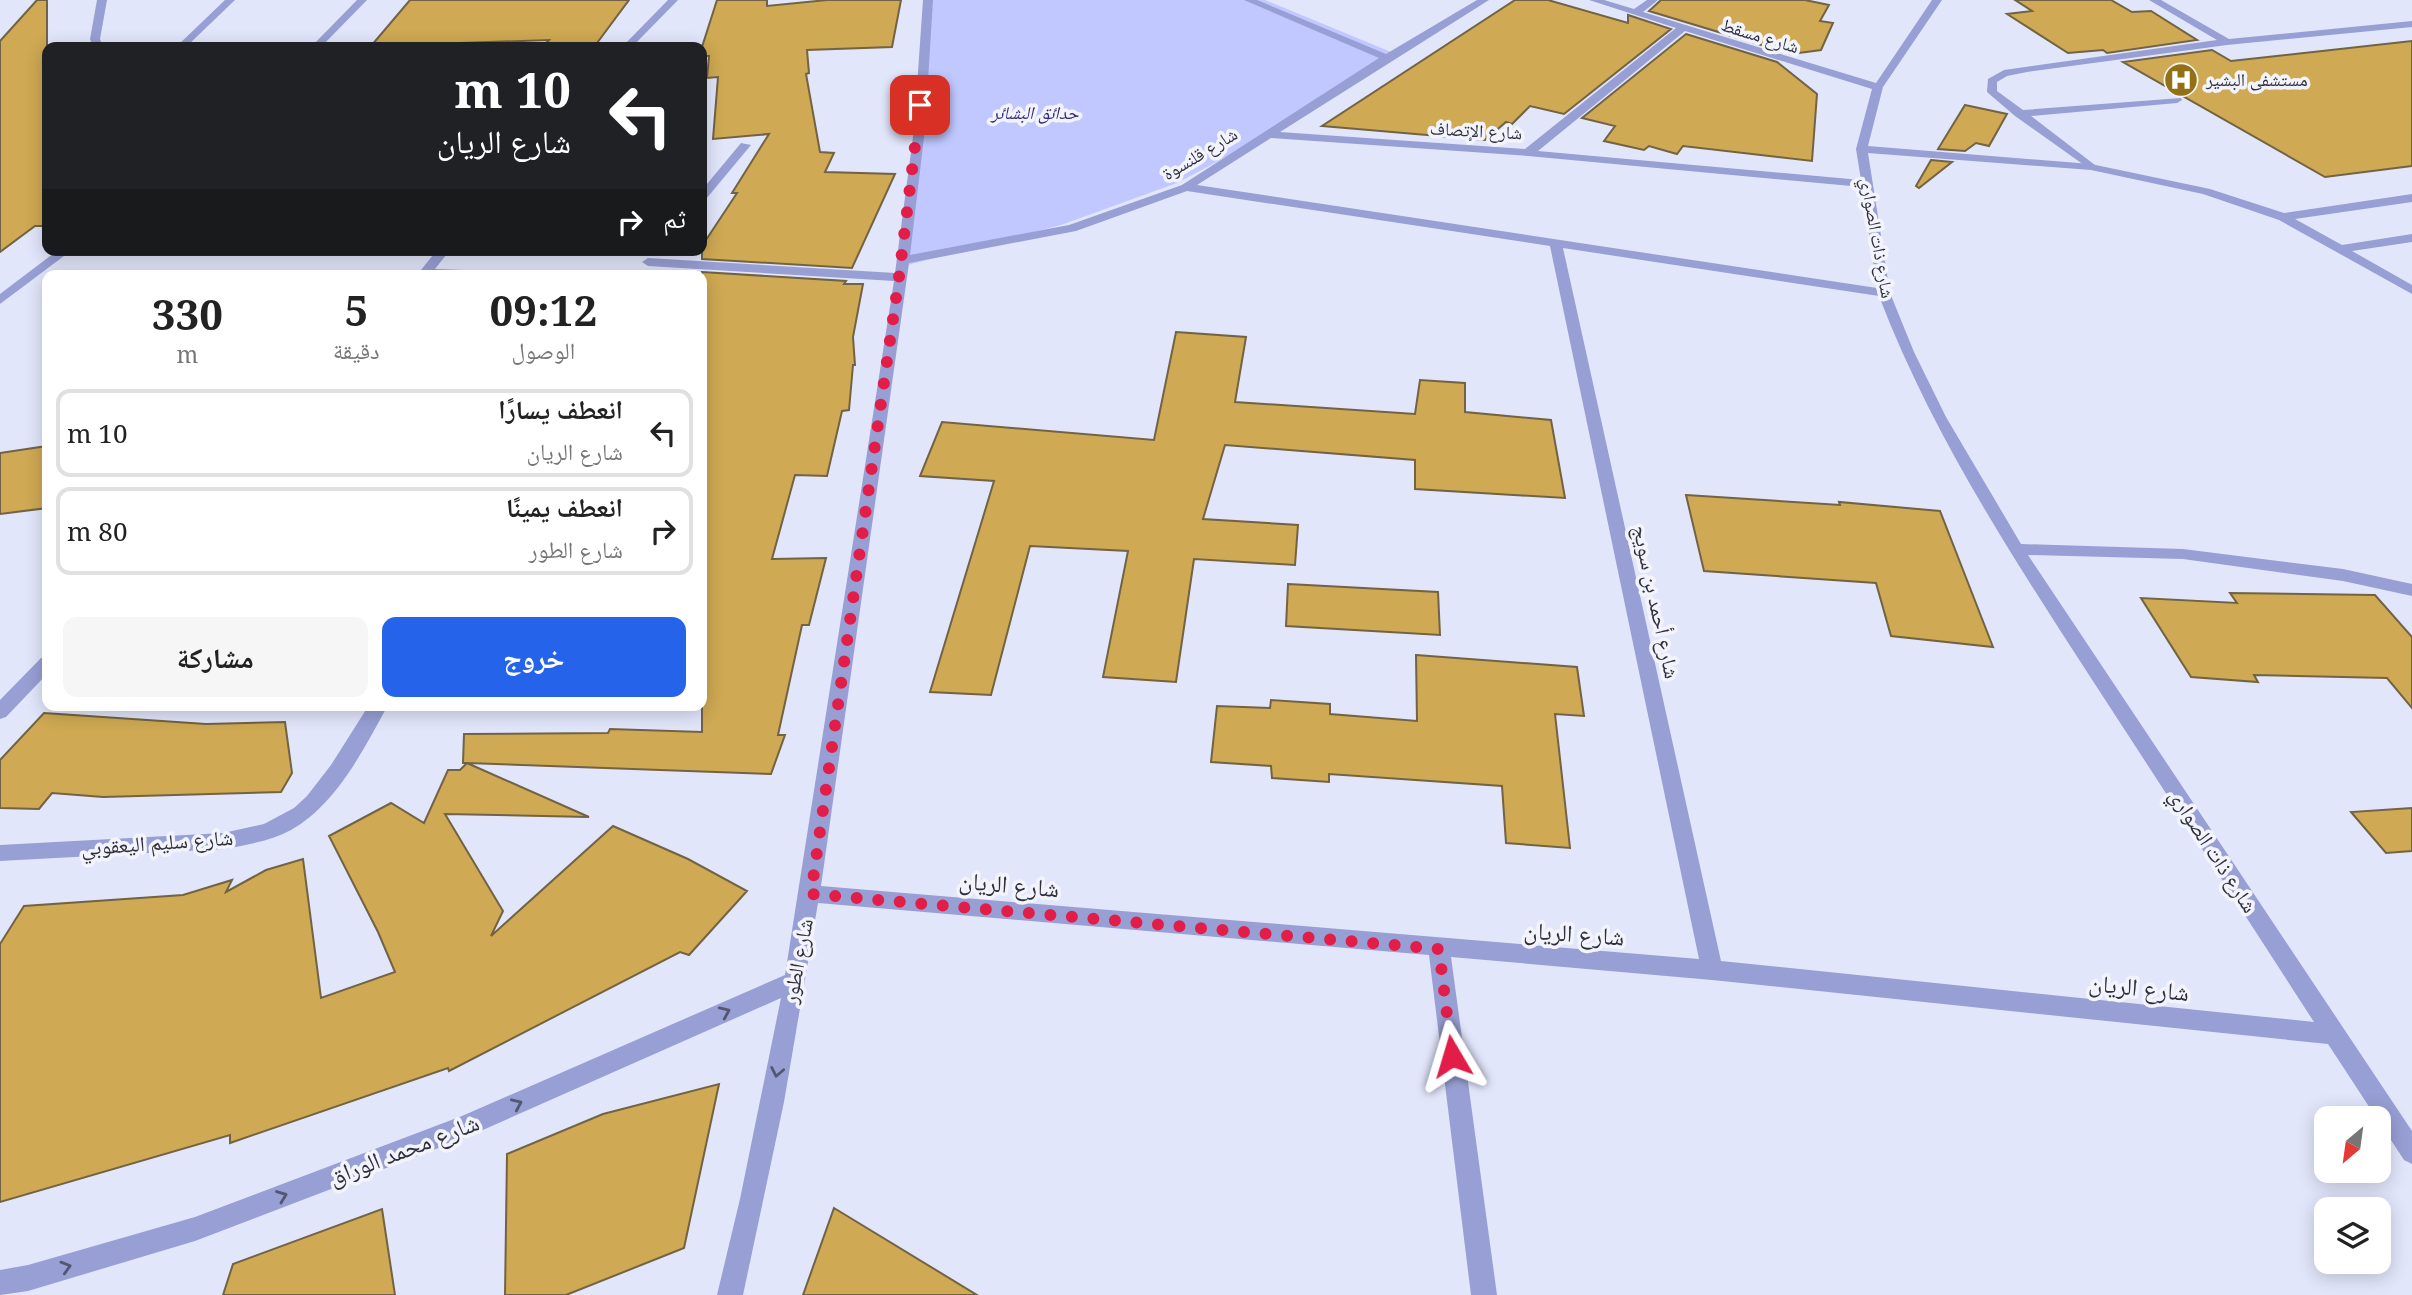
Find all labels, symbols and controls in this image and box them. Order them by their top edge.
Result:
street label: شارع مسقط [1719,12,1802,58]
text: 10 m [455,56,571,122]
hospital icon: مستشفى البشير [2162,61,2200,99]
place label: مستشفى البشير [2205,67,2308,91]
icon: left [595,70,686,161]
pin [890,75,950,135]
icon: arrive [901,86,939,124]
park label: حدائق البشائر [989,100,1079,124]
street label: شارع الإتصاف [1429,116,1523,144]
text: شارع الريان [437,119,571,162]
street label: شارع قلنسوة [1157,121,1242,185]
street label: شارع ذات الصواري [1852,176,1900,301]
text: ثم [663,200,686,236]
icon: right [611,203,649,241]
text: 5 [344,281,368,338]
text: 09:12 [489,281,597,338]
text: 330 [152,285,223,342]
text: دقيقة [333,334,380,366]
text: الوصول [511,334,575,366]
text: m [177,338,198,370]
text: انعطف يسارًا [498,391,623,427]
icon: left [644,414,682,452]
text: 10 m [67,415,127,451]
text: شارع الريان [526,435,623,467]
text: انعطف يمينًا [506,489,623,525]
icon: right [644,512,682,550]
text: 80 m [67,513,127,549]
street label: شارع أحمد بن سويج [1627,522,1687,681]
text: شارع الطور [529,533,623,565]
button: مشاركة [63,617,368,697]
button: خروج [382,617,686,697]
street label: شارع ذات الصواري [2161,783,2264,920]
street label: شارع سليم اليعقوبي [80,823,234,865]
street label: شارع الريان [958,863,1061,904]
street label: شارع الريان [1523,913,1626,952]
street label: شارع الطور [775,916,819,1007]
street label: شارع الريان [2087,965,2191,1008]
one-way arrow [718,1006,730,1020]
position arrow [1415,1019,1489,1093]
one-way arrow [770,1066,785,1078]
one-way arrow [510,1098,522,1112]
street label: شارع محمد الوراق [323,1105,484,1192]
north arrow [2314,1106,2390,1183]
map controls [2314,1106,2391,1274]
one-way arrow [276,1191,288,1205]
button: layers [2314,1197,2391,1274]
one-way arrow [60,1260,72,1275]

